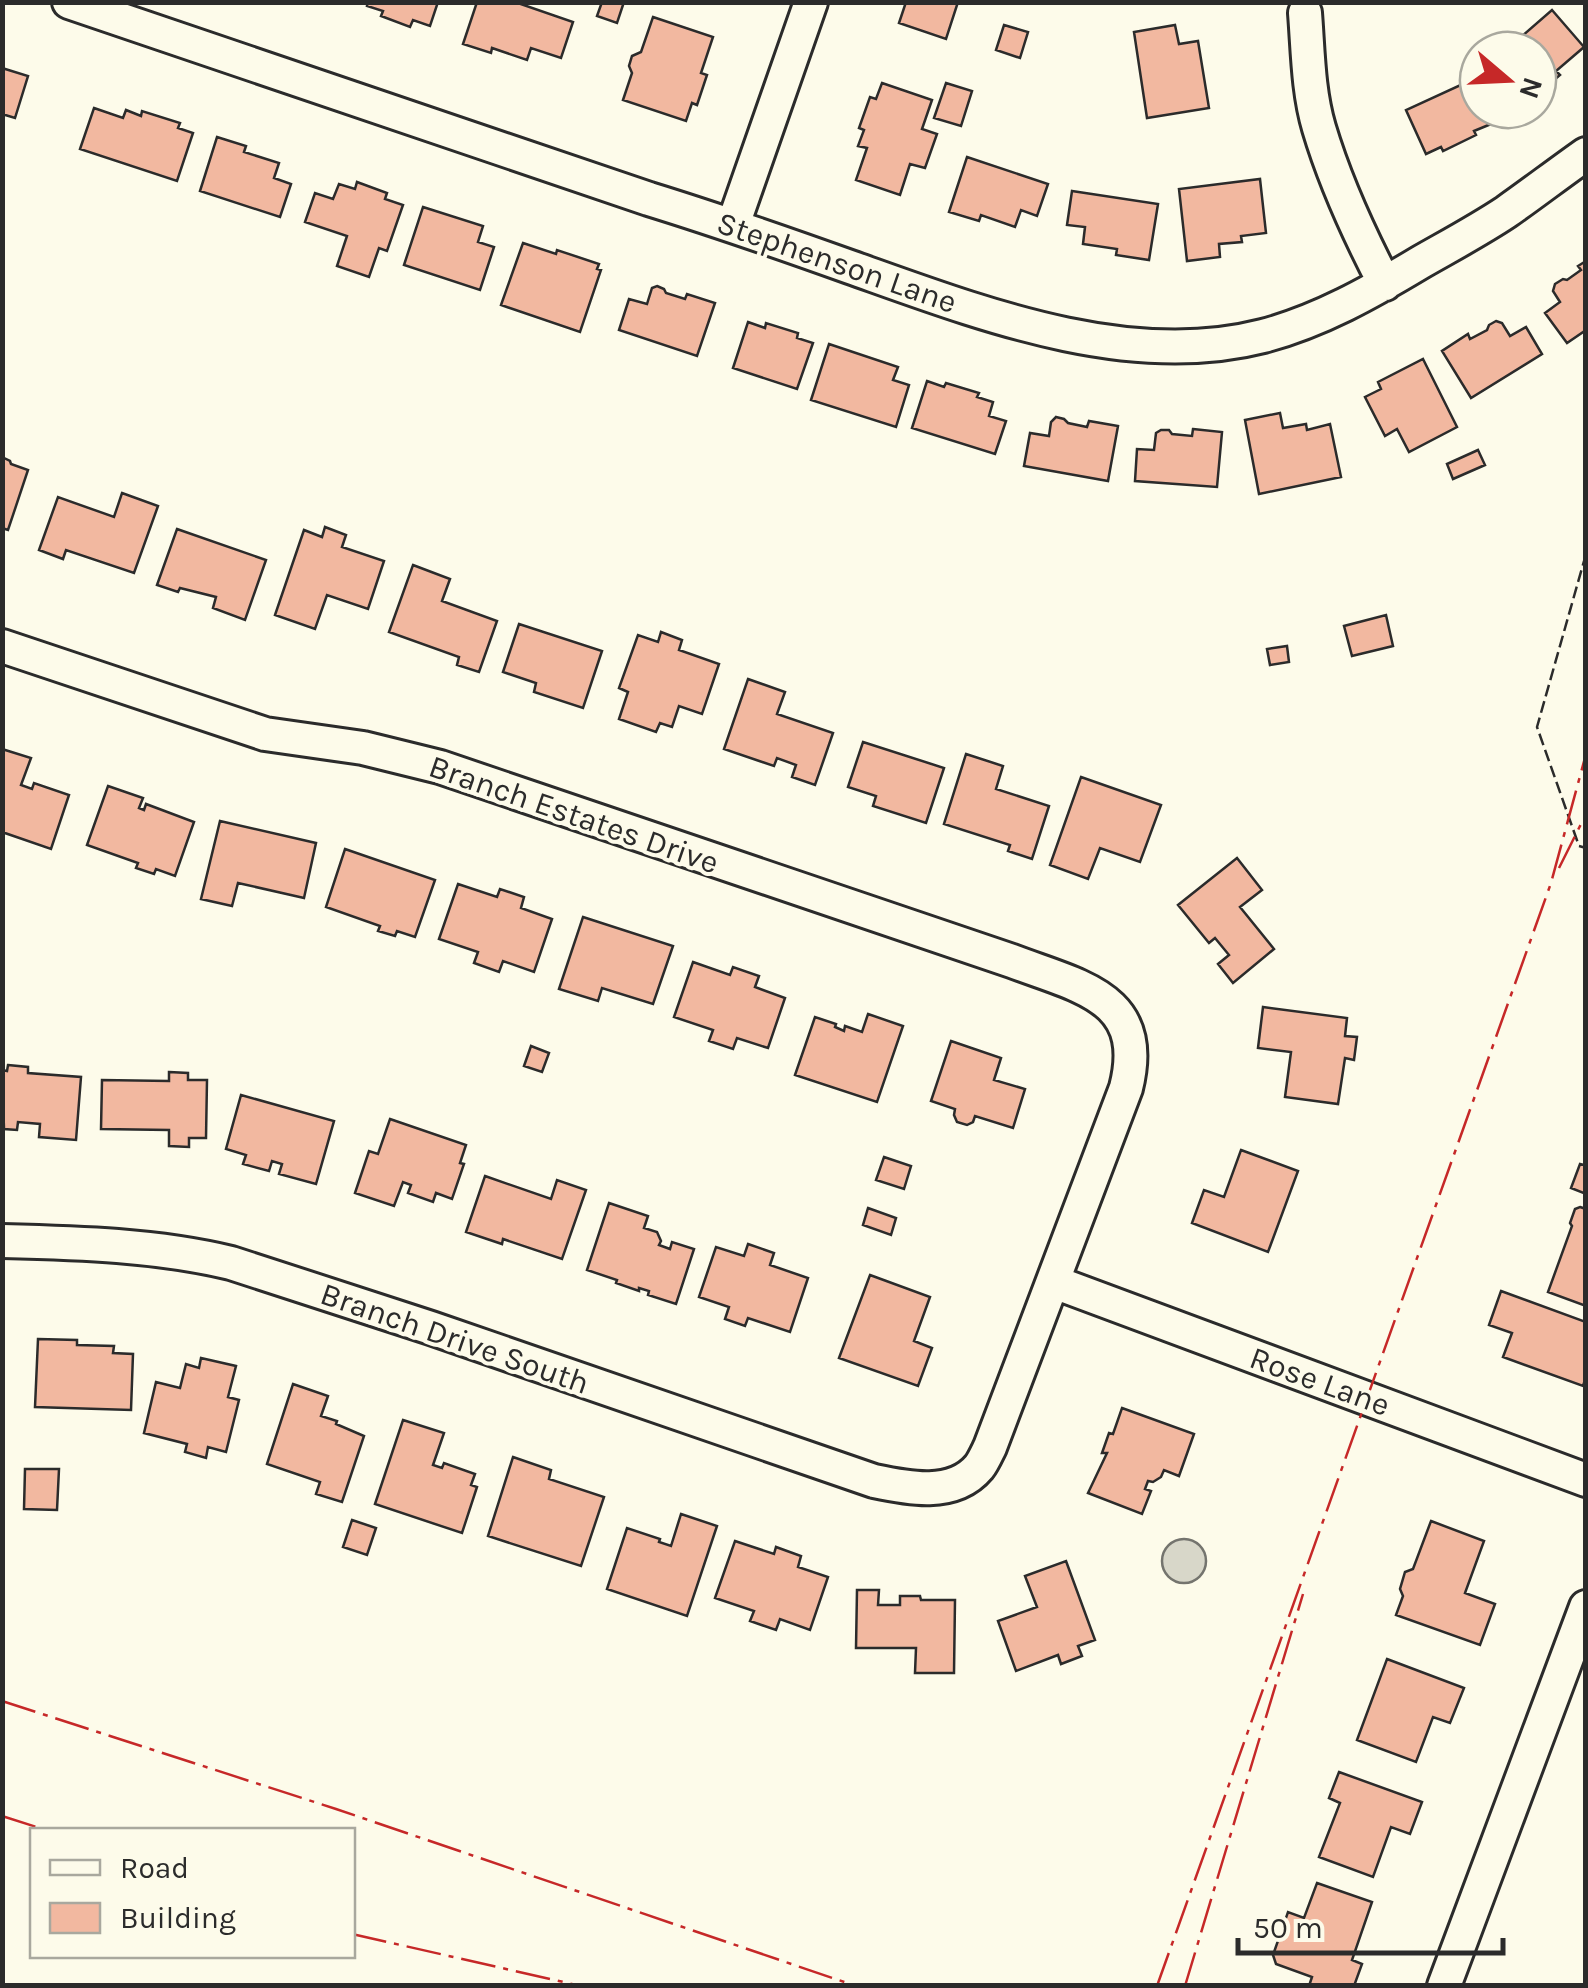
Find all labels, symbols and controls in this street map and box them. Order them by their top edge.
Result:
north arrow [1458,30,1558,130]
text: N [1512,73,1550,103]
street label: Stephenson Lane [712,204,962,321]
street label: Branch Estates Drive [424,748,724,881]
street label: Branch Drive South [316,1275,594,1402]
street label: Rose Lane [1245,1339,1395,1424]
legend [30,1828,355,1958]
text: Road [120,1850,189,1886]
scale bar [1238,1893,1503,1955]
text: Building [120,1900,236,1936]
text: 50 m [1253,1910,1323,1946]

